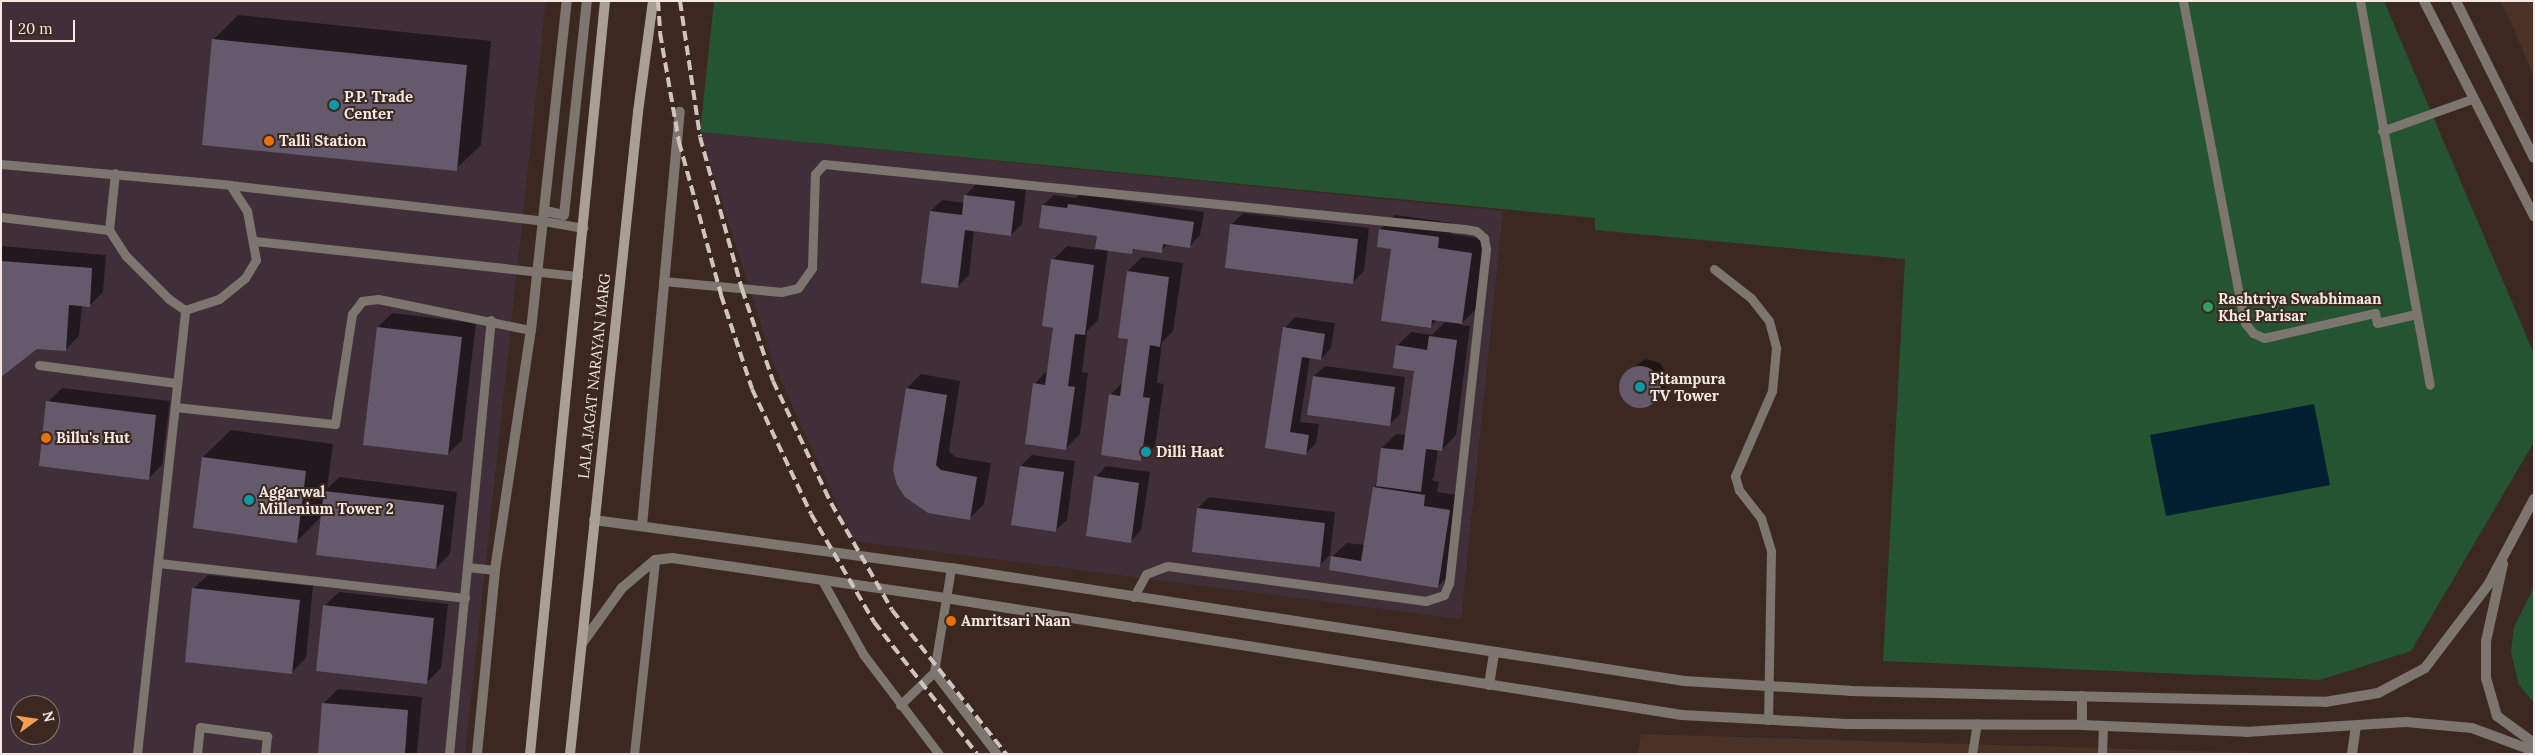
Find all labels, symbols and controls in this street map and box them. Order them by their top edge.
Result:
scale bar [12,10,78,42]
text: 20 m [18,19,53,38]
place label: P.P. Trade Center [344,87,413,122]
marker: P.P. Trade Center [328,99,340,111]
place label: Talli Station [279,132,366,150]
marker: Talli Station [263,135,275,147]
street label: LALA JAGAT NARAYAN MARG [574,272,614,480]
place label: Rashtriya Swabhimaan Khel Parisar [2218,289,2381,324]
marker: Rashtriya Swabhimaan Khel Parisar [2202,301,2214,313]
place label: Pitampura TV Tower [1650,369,1725,404]
marker: Pitampura TV Tower [1634,381,1646,393]
place label: Billu's Hut [56,429,130,447]
marker: Billu's Hut [40,432,52,444]
place label: Dilli Haat [1156,443,1224,461]
marker: Dilli Haat [1140,446,1152,458]
place label: Aggarwal Millenium Tower 2 [259,482,394,517]
marker: Aggarwal Millenium Tower 2 [243,494,255,506]
place label: Amritsari Naan [961,612,1071,630]
marker: Amritsari Naan [945,615,957,627]
north arrow [10,695,60,745]
text: N [39,709,59,724]

